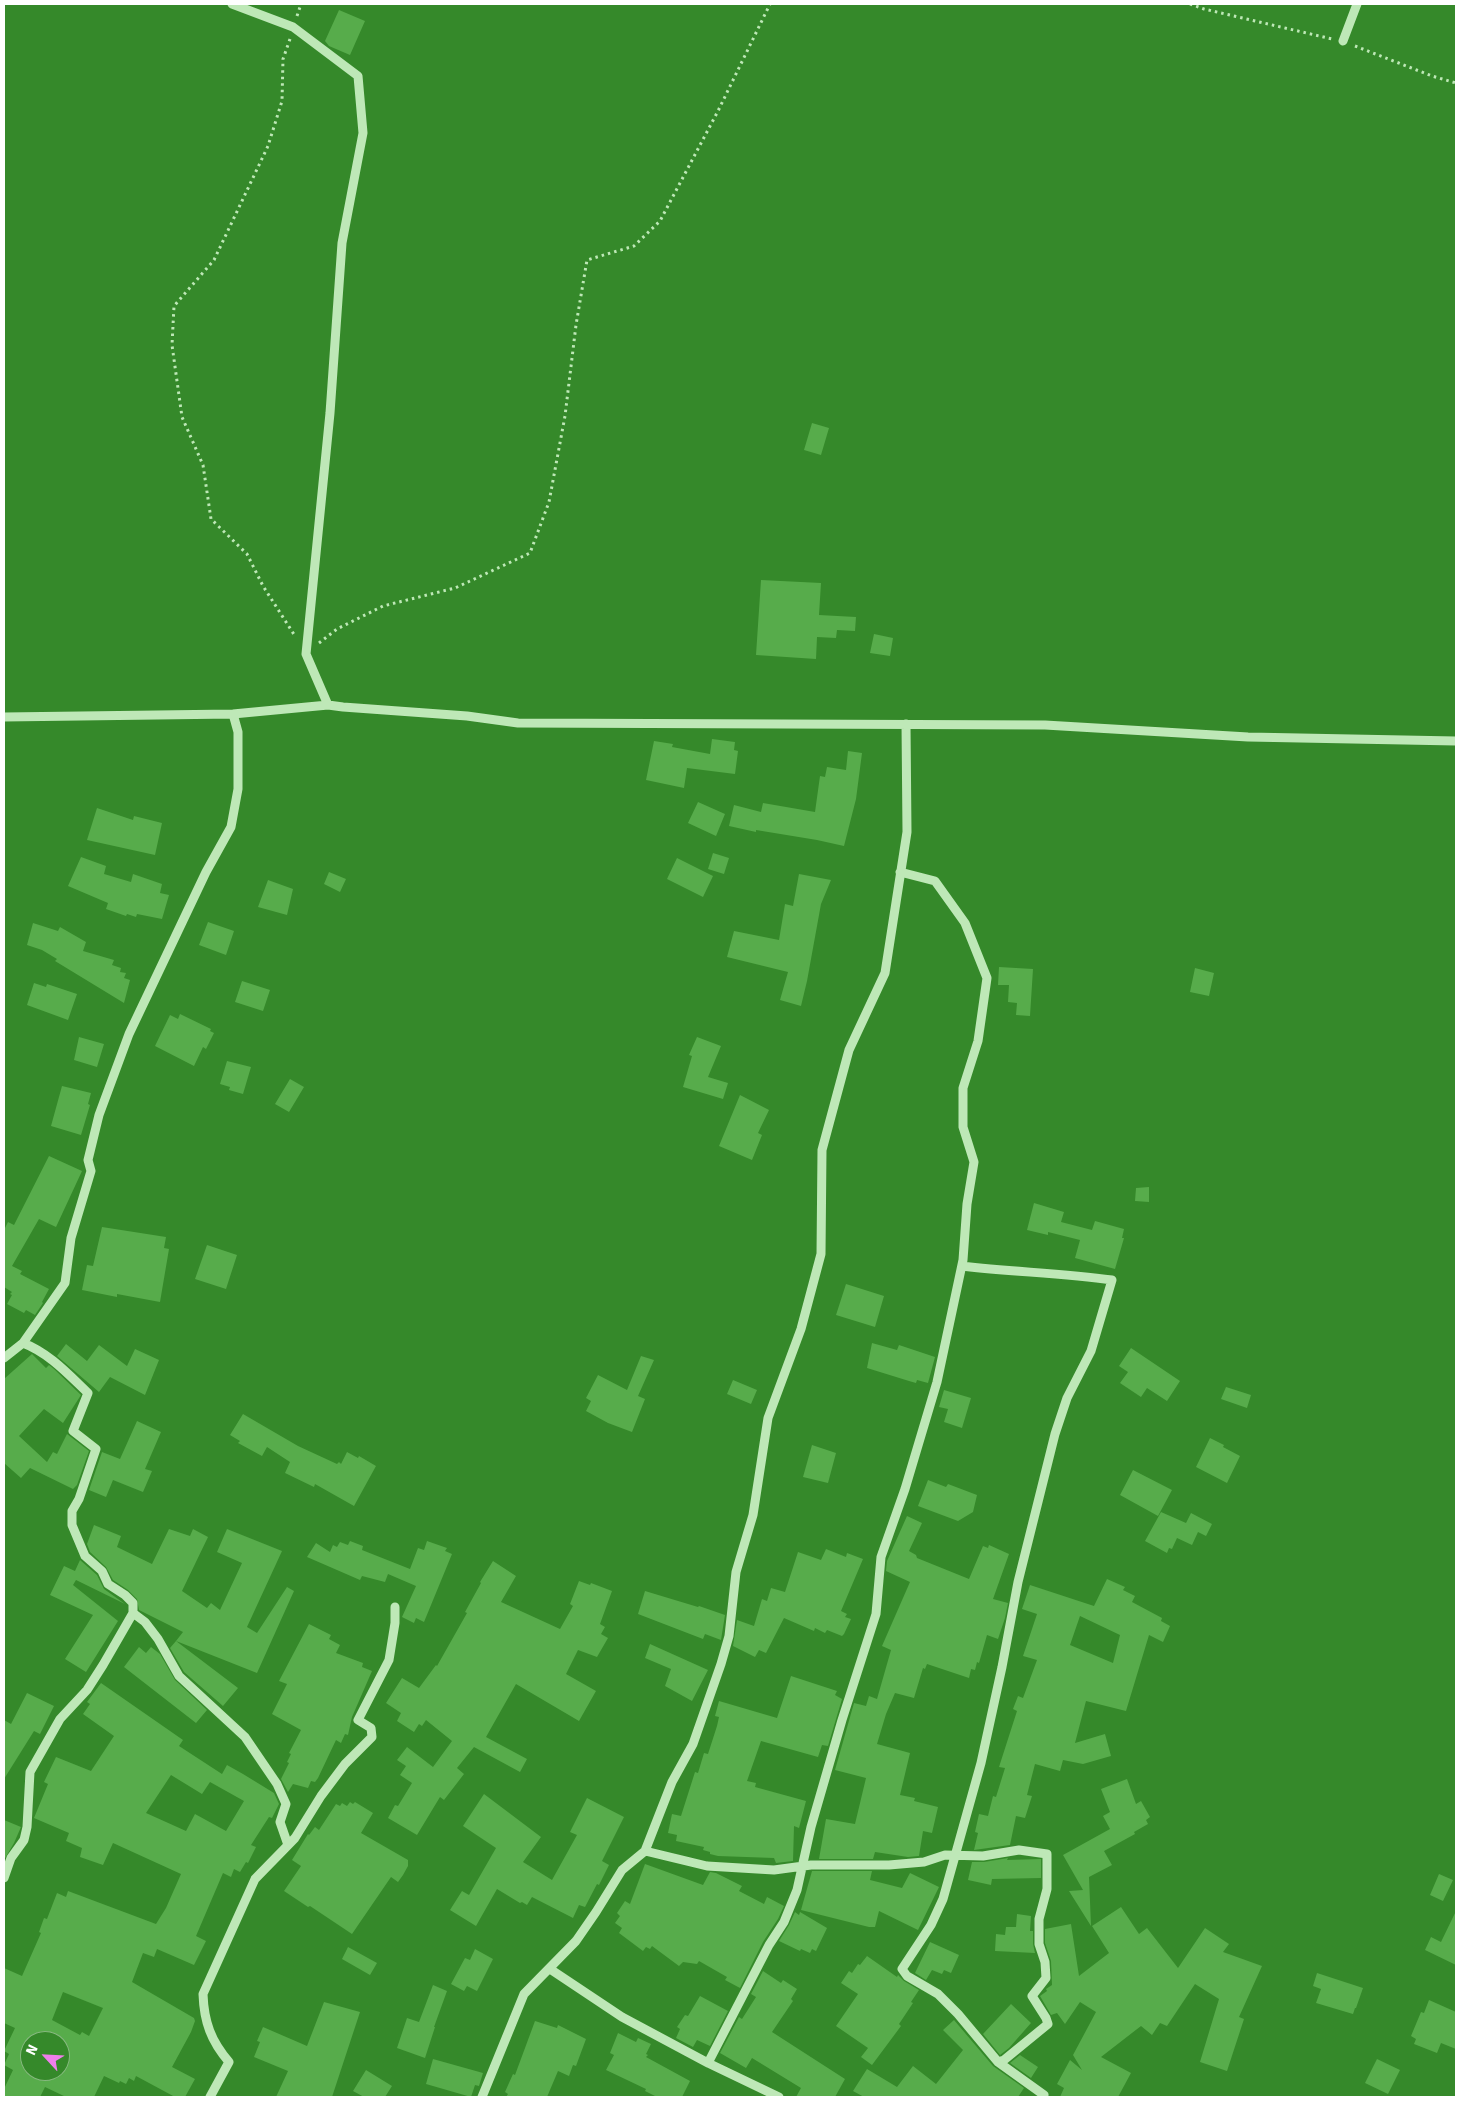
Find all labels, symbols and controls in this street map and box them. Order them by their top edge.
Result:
north arrow [20,2031,70,2081]
text: N [22,2042,42,2058]

